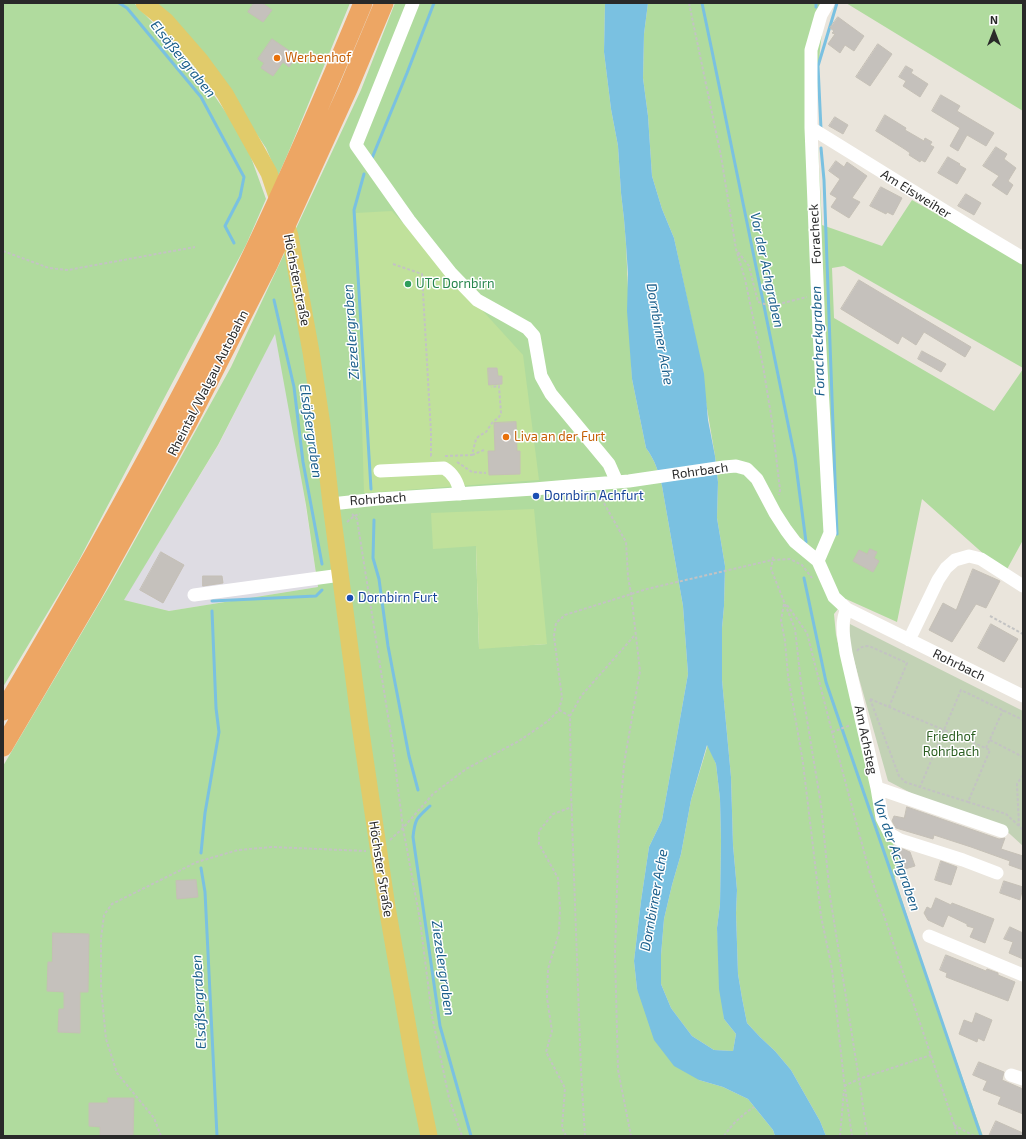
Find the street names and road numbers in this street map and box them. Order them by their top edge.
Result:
street label: Am Eisweiher [878,166,954,222]
street label: Foracheck [806,203,824,265]
street label: Höchsterstraße [280,233,314,327]
street label: Rheintal/Walgau Autobahn [164,308,252,458]
street label: Rohrbach [671,459,729,483]
street label: Rohrbach [349,489,407,509]
street label: Rohrbach [930,646,988,684]
street label: Am Achsteg [851,704,881,776]
street label: Höchster Straße [366,820,396,918]

